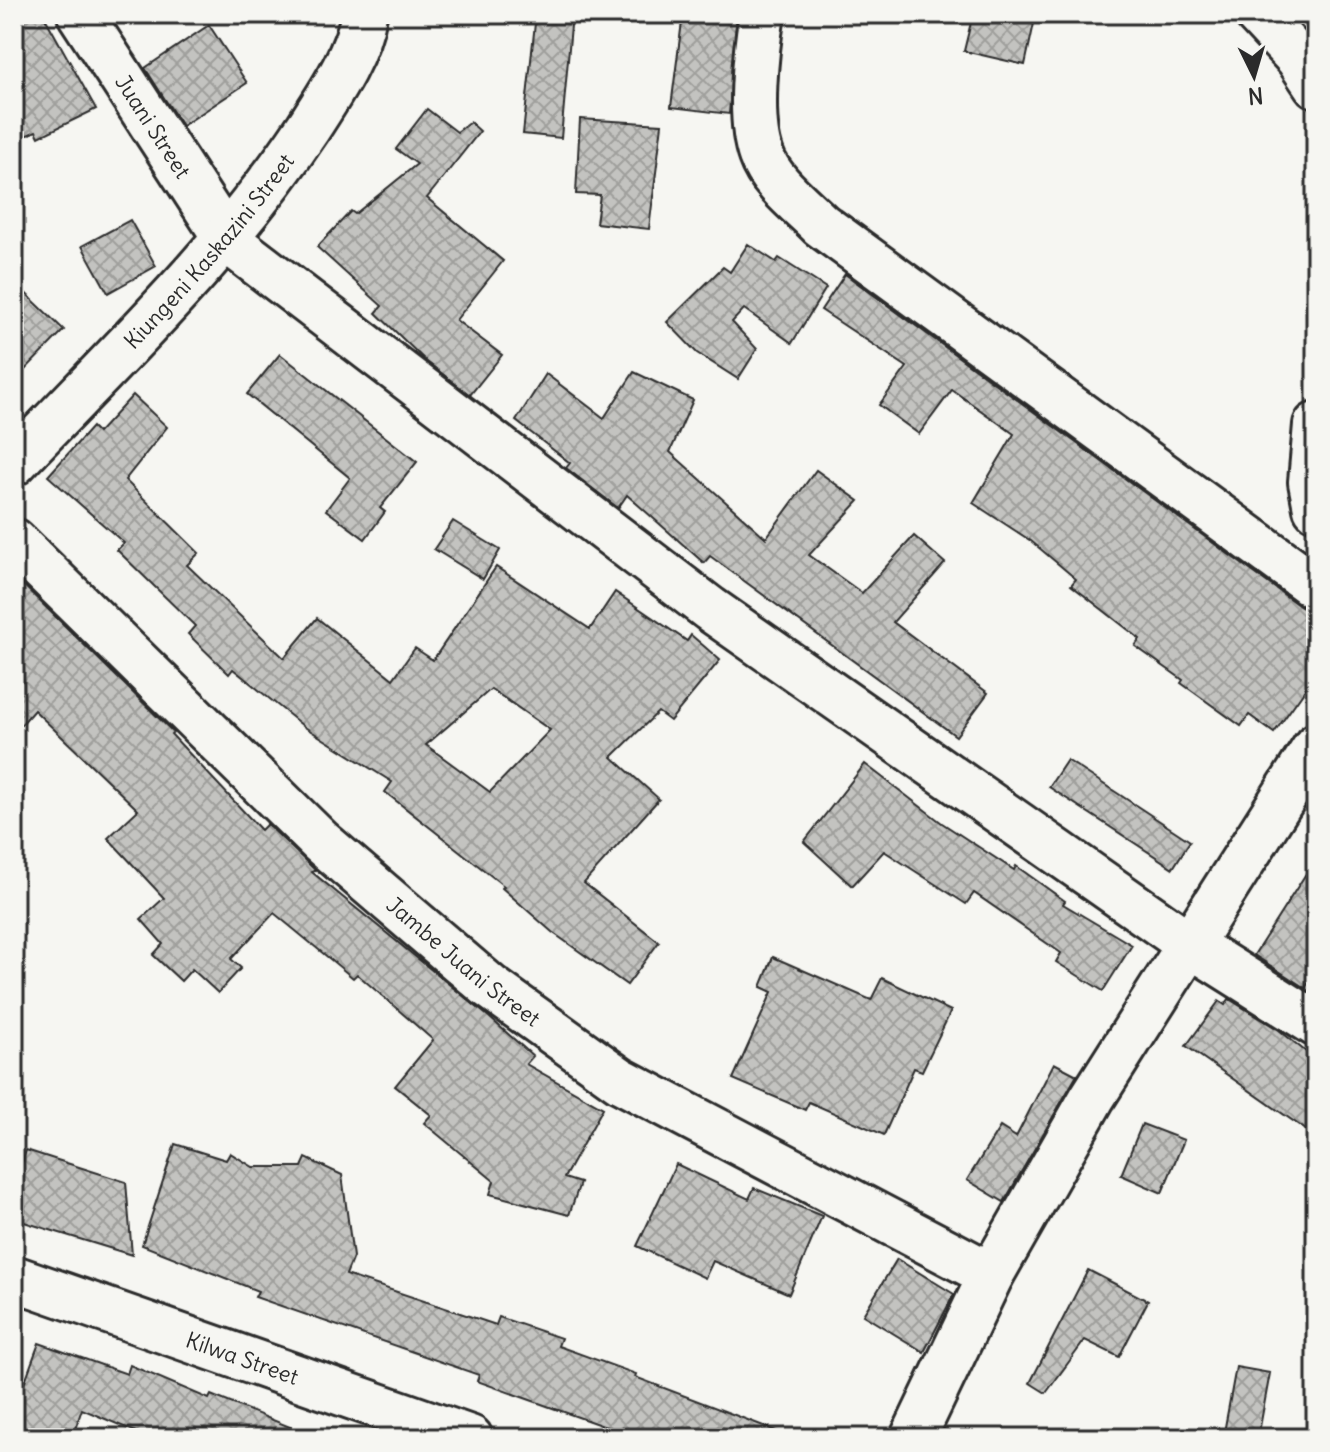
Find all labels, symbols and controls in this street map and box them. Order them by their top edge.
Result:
north arrow [1214,36,1294,116]
street label: Juani Street [109,69,197,183]
text: N [1247,81,1265,111]
street label: Kiungeni Kaskazini Street [118,148,300,355]
street label: Jambe Juani Street [381,890,546,1032]
street label: Kilwa Street [182,1325,302,1391]

